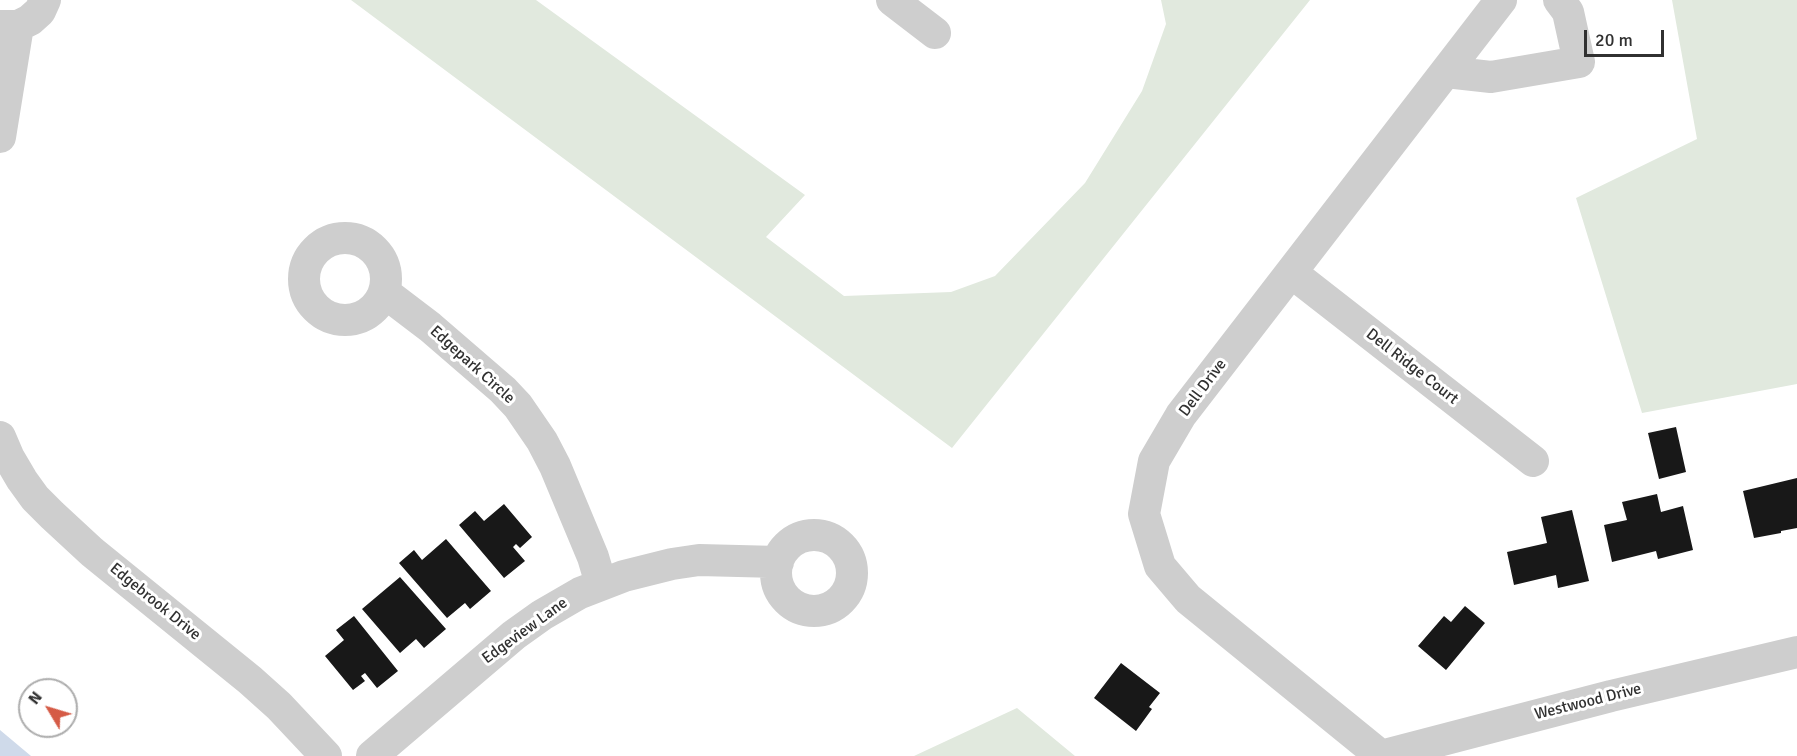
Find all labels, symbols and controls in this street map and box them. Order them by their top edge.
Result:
scale bar [1587,18,1666,56]
text: 20 m [1595,29,1633,51]
street label: Edgepark Circle [426,322,518,408]
street label: Dell Ridge Court [1362,325,1462,409]
street label: Dell Drive [1175,356,1231,420]
street label: Edgebrook Drive [106,559,204,645]
street label: Edgeview Lane [479,594,571,668]
north arrow [18,678,78,738]
street label: Westwood Drive [1533,679,1643,725]
text: N [24,688,47,709]

